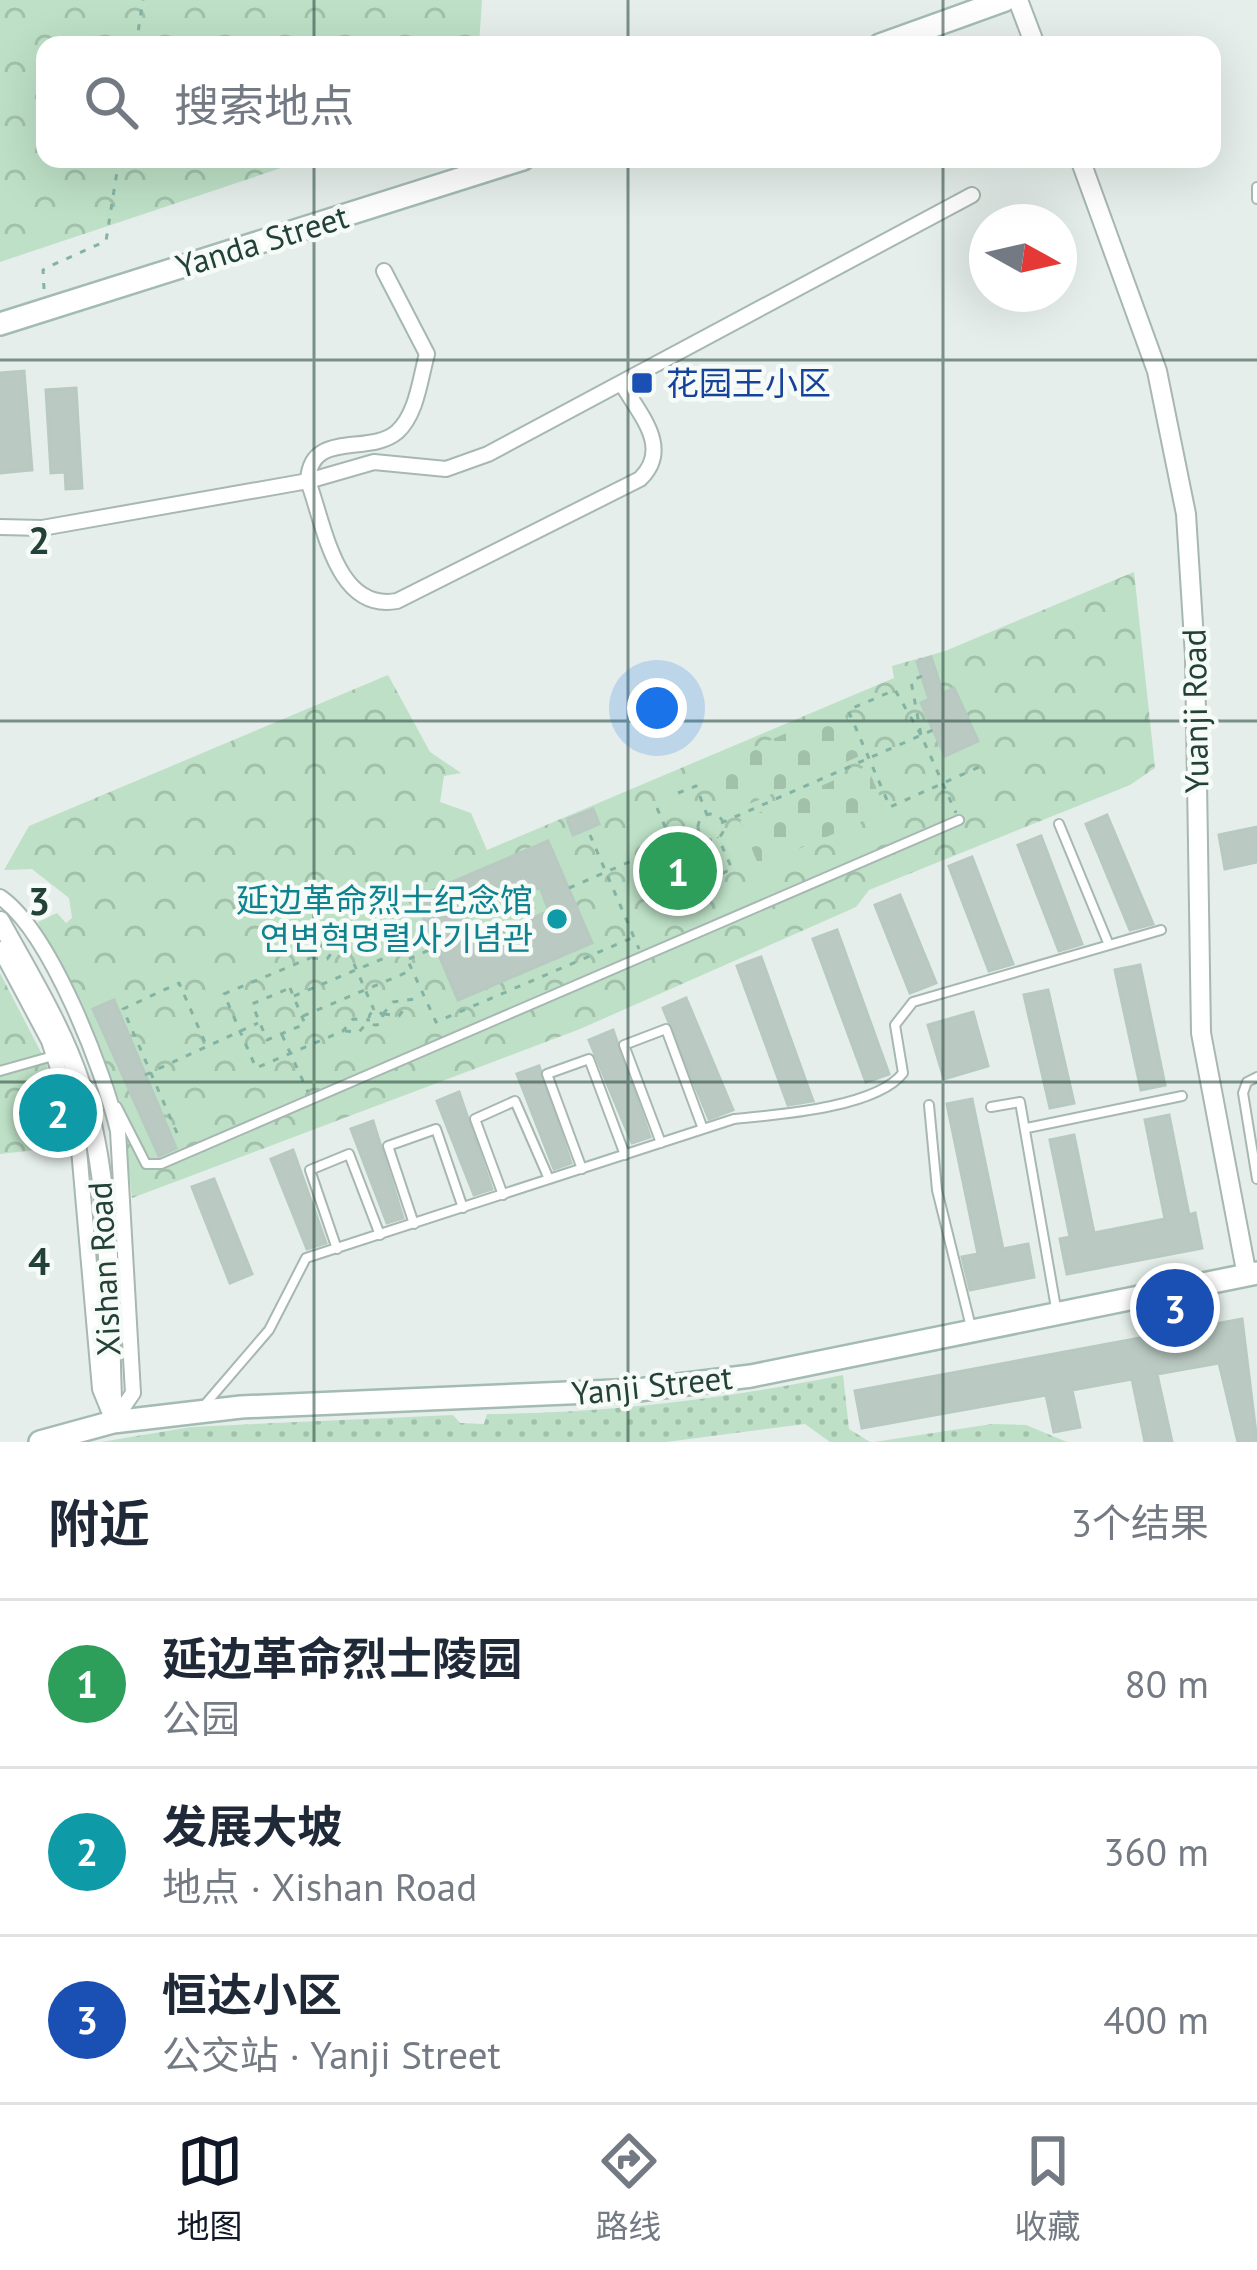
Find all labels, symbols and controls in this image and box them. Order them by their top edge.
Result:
search box [36,36,1221,168]
icon: search [78,69,144,135]
text: 搜索地点 [174,76,354,134]
street label: Yanda Street [171,194,353,287]
north arrow [969,204,1077,312]
place label: 花园王小区 [666,361,831,404]
marker: 花园王小区 [629,370,655,396]
text: 2 [28,514,50,565]
street label: Yuanji Road [1172,628,1217,794]
your location [627,678,687,738]
pin: 1 [639,826,717,916]
text: 3 [28,875,50,926]
place label: 延边革命烈士纪念馆 연변혁명렬사기념관 [236,878,533,959]
marker: 延边革命烈士纪念馆 연변혁명렬사기념관 [544,906,570,932]
pin: 2 [19,1068,97,1158]
street label: Xishan Road [77,1181,130,1357]
text: 4 [28,1235,50,1286]
pin: 3 [1136,1263,1214,1353]
street label: Yanji Street [570,1355,734,1414]
text: 附近 [48,1490,150,1556]
text: 3个结果 [1071,1497,1209,1548]
text: 延边革命烈士陵园 [162,1629,522,1687]
text: 1 [76,1658,98,1709]
text: 80 m [1124,1658,1209,1709]
text: 公园 [162,1693,240,1744]
text: 发展大坡 [162,1797,342,1855]
text: 2 [76,1826,98,1877]
text: 360 m [1103,1826,1209,1877]
text: 地点 · Xishan Road [162,1861,477,1912]
text: 恒达小区 [162,1965,342,2023]
text: 3 [76,1994,98,2045]
text: 400 m [1103,1994,1209,2045]
text: 公交站 · Yanji Street [162,2029,501,2080]
tab: 地图 [177,2128,243,2248]
tab: 路线 [596,2128,662,2248]
tab: 收藏 [1015,2128,1081,2248]

